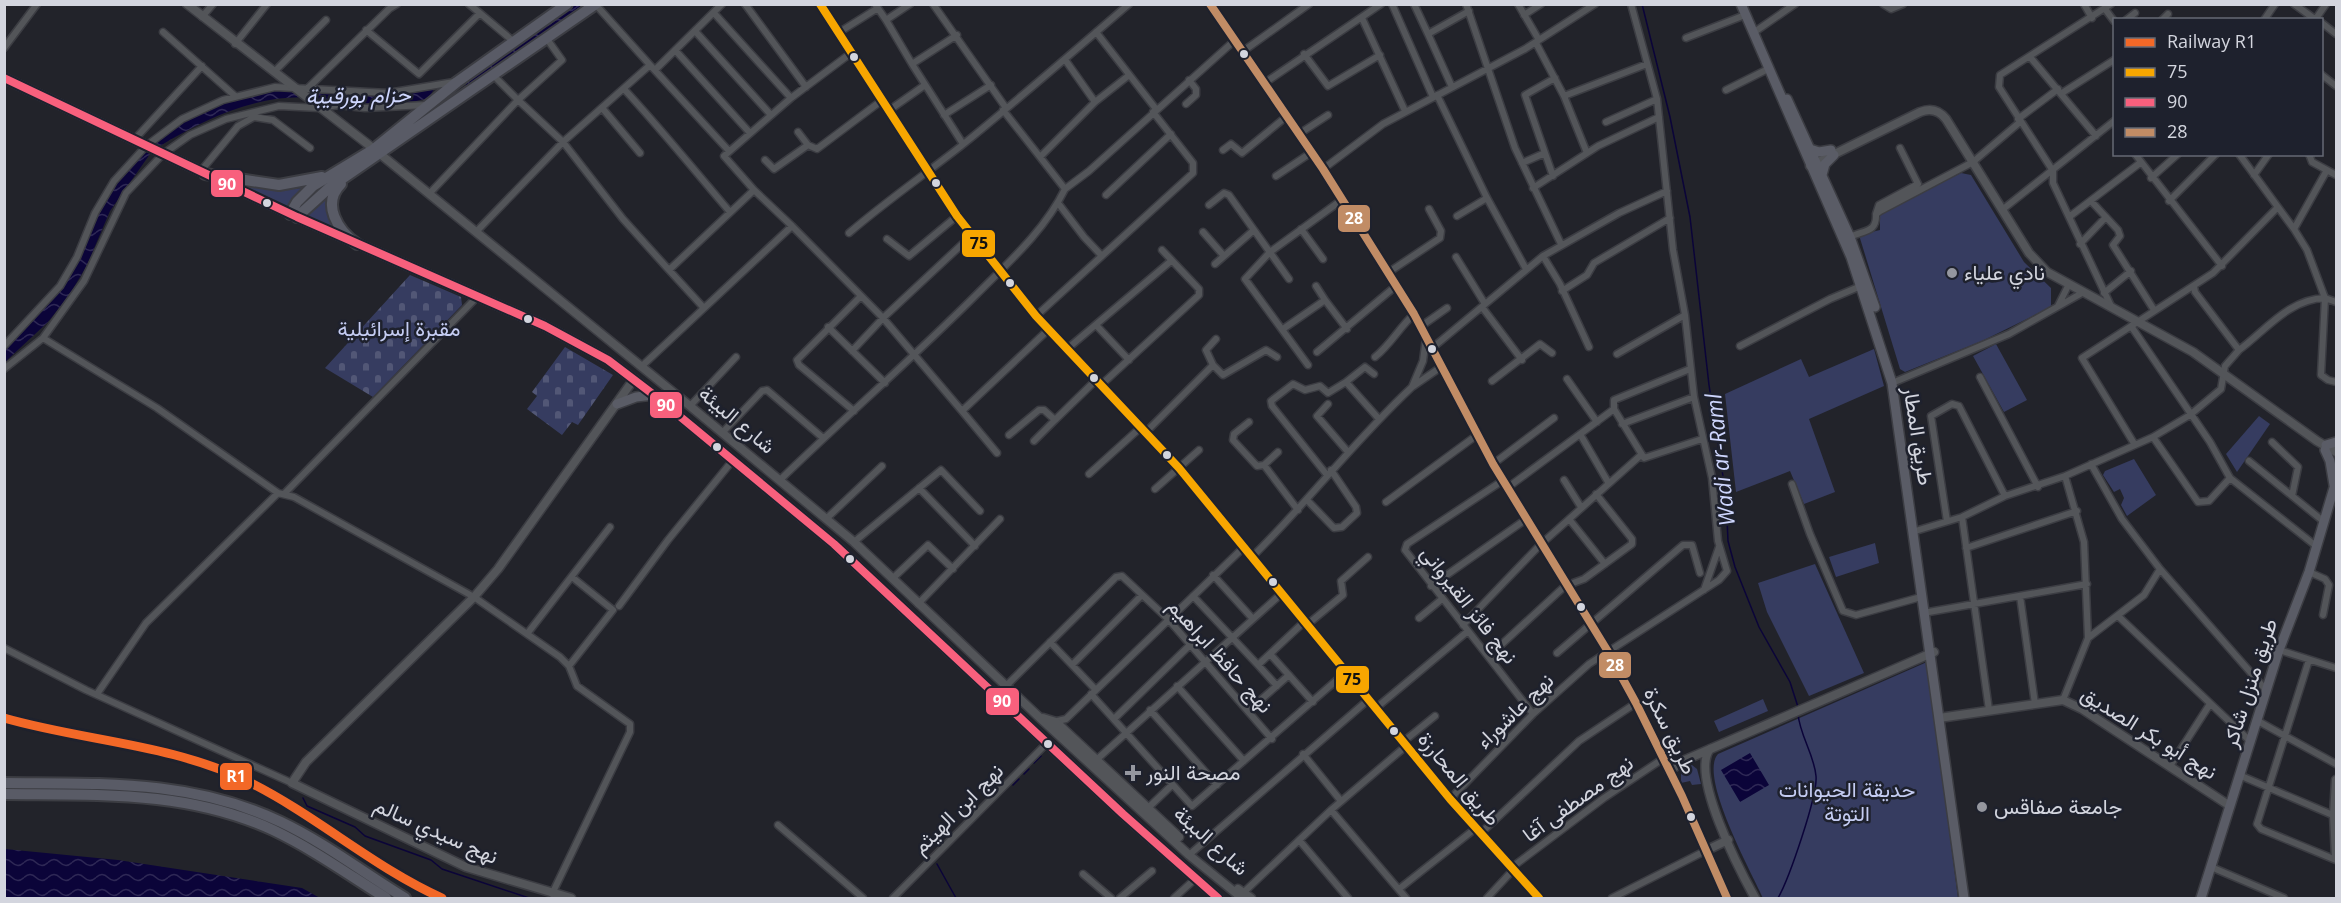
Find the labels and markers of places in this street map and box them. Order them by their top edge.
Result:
unlabelled marker [1238,48,1250,60]
unlabelled marker [848,51,860,63]
unlabelled marker [930,177,942,189]
unlabelled marker [261,197,273,209]
place label: نادي علياء [1964,258,2045,290]
marker: نادي علياء [1945,266,1959,280]
unlabelled marker [1004,277,1016,289]
unlabelled marker [522,313,534,325]
unlabelled marker [1426,343,1438,355]
unlabelled marker [1088,372,1100,384]
unlabelled marker [711,441,723,453]
unlabelled marker [1161,449,1173,461]
unlabelled marker [844,553,856,565]
unlabelled marker [1267,576,1279,588]
unlabelled marker [1575,601,1587,613]
unlabelled marker [1388,725,1400,737]
unlabelled marker [1042,738,1054,750]
place label: مصحة النور [1145,758,1240,786]
marker: مصحة النور [1124,764,1142,782]
place label: جامعة صفاقس [1994,792,2122,820]
marker: جامعة صفاقس [1975,800,1989,814]
unlabelled marker [1685,811,1697,823]

